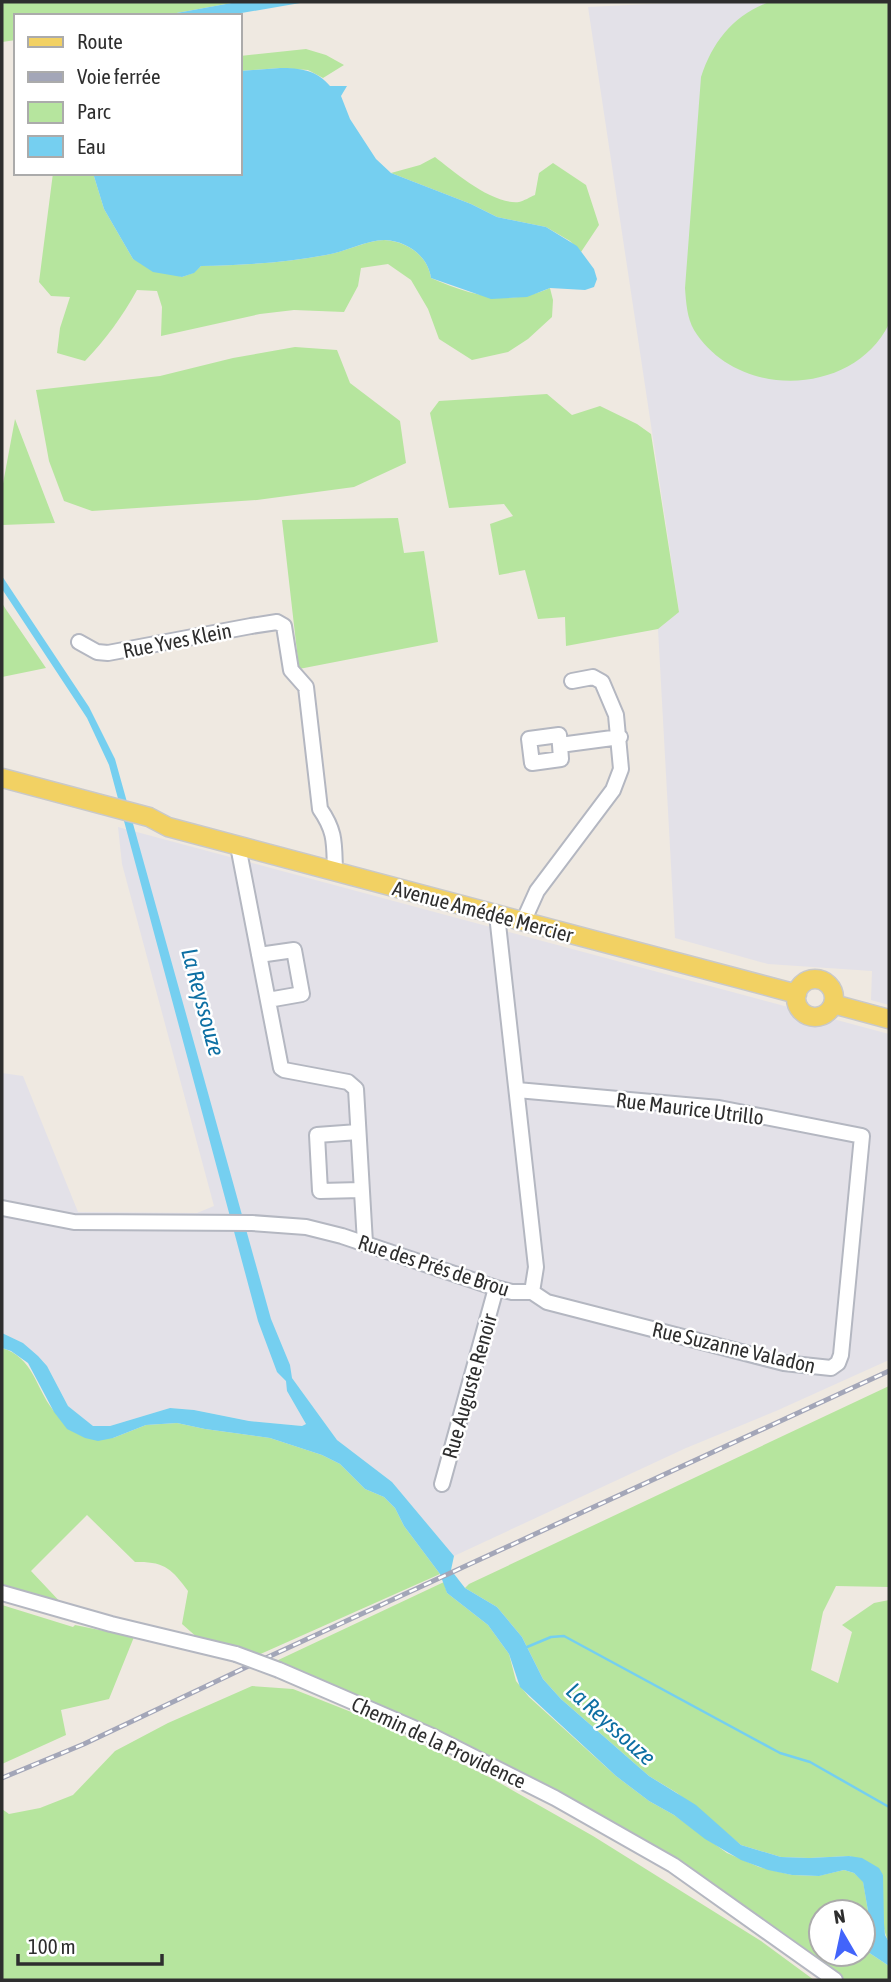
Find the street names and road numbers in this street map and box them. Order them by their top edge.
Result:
street label: Rue Yves Klein [121,618,233,662]
street label: Avenue Amédée Mercier [390,875,577,947]
street label: Rue Maurice Utrillo [615,1087,765,1129]
street label: Rue des Prés de Brou [355,1229,513,1301]
street label: Rue Auguste Renoir [437,1310,501,1461]
street label: Rue Suzanne Valadon [650,1317,818,1377]
street label: Chemin de la Providence [348,1691,530,1793]

